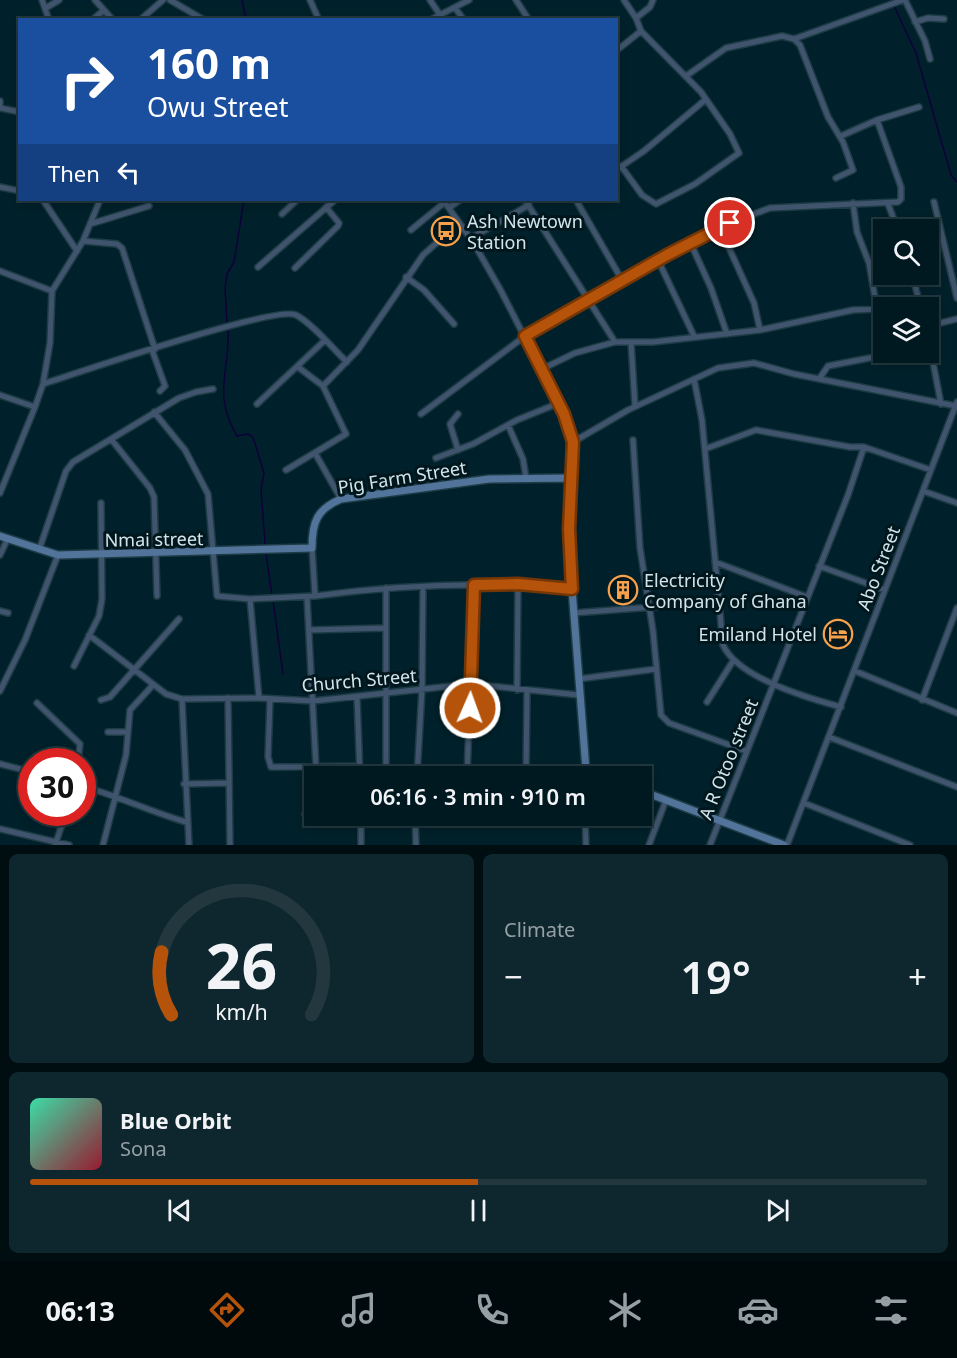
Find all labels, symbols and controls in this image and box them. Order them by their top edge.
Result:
text: 160 m [147,34,271,91]
icon: right [48,42,126,120]
text: Owu Street [147,88,288,125]
icon: left [112,156,145,189]
text: Then [48,158,100,188]
pin [704,197,755,248]
icon: arrive [713,206,746,239]
place label: Ash Newtown Station [467,209,583,254]
bus stop icon: Ash Newtown Station [430,215,462,247]
map controls [873,219,939,363]
button: search [873,219,939,285]
button: layers [873,297,939,363]
street label: Pig Farm Street [336,455,469,499]
street label: Abo Street [851,522,905,614]
street label: Nmai street [104,526,204,552]
place label: Electricity Company of Ghana [644,568,807,613]
building icon: Electricity Company of Ghana [607,574,639,606]
hotel icon: Emiland Hotel [822,618,854,650]
place label: Emiland Hotel [698,622,817,646]
street label: Church Street [300,663,418,697]
position arrow [438,676,502,740]
street label: A R Otoo street [693,695,763,823]
speed limit sign: 30 [18,748,96,826]
text: 06:16 · 3 min · 910 m [370,781,586,811]
text: Climate [504,916,575,943]
text: 26 [206,922,277,1007]
text: 19° [680,946,751,1007]
text: − [504,954,523,999]
text: + [908,954,927,999]
text: km/h [215,998,268,1027]
text: Blue Orbit [120,1105,232,1135]
text: Sona [120,1135,167,1162]
icon: previous [163,1194,196,1227]
icon: pause [462,1194,495,1227]
icon: next [761,1194,794,1227]
icon: directions [206,1289,248,1331]
icon: music [338,1289,380,1331]
icon: phone [471,1289,513,1331]
icon: climate [604,1289,646,1331]
icon: car [737,1289,779,1331]
icon: filters [870,1289,912,1331]
text: 06:13 [45,1292,115,1329]

